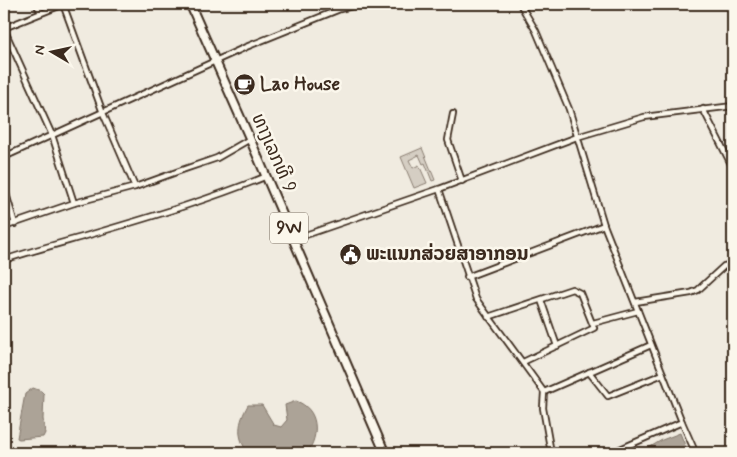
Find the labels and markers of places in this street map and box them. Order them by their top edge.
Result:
cafe icon: Lao House [232,72,256,96]
place label: Lao House [260,72,340,97]
public building icon: ພະແນກສ່ວຍສາອາກອນ [338,242,362,266]
place label: ພະແນກສ່ວຍສາອາກອນ [366,242,529,267]

